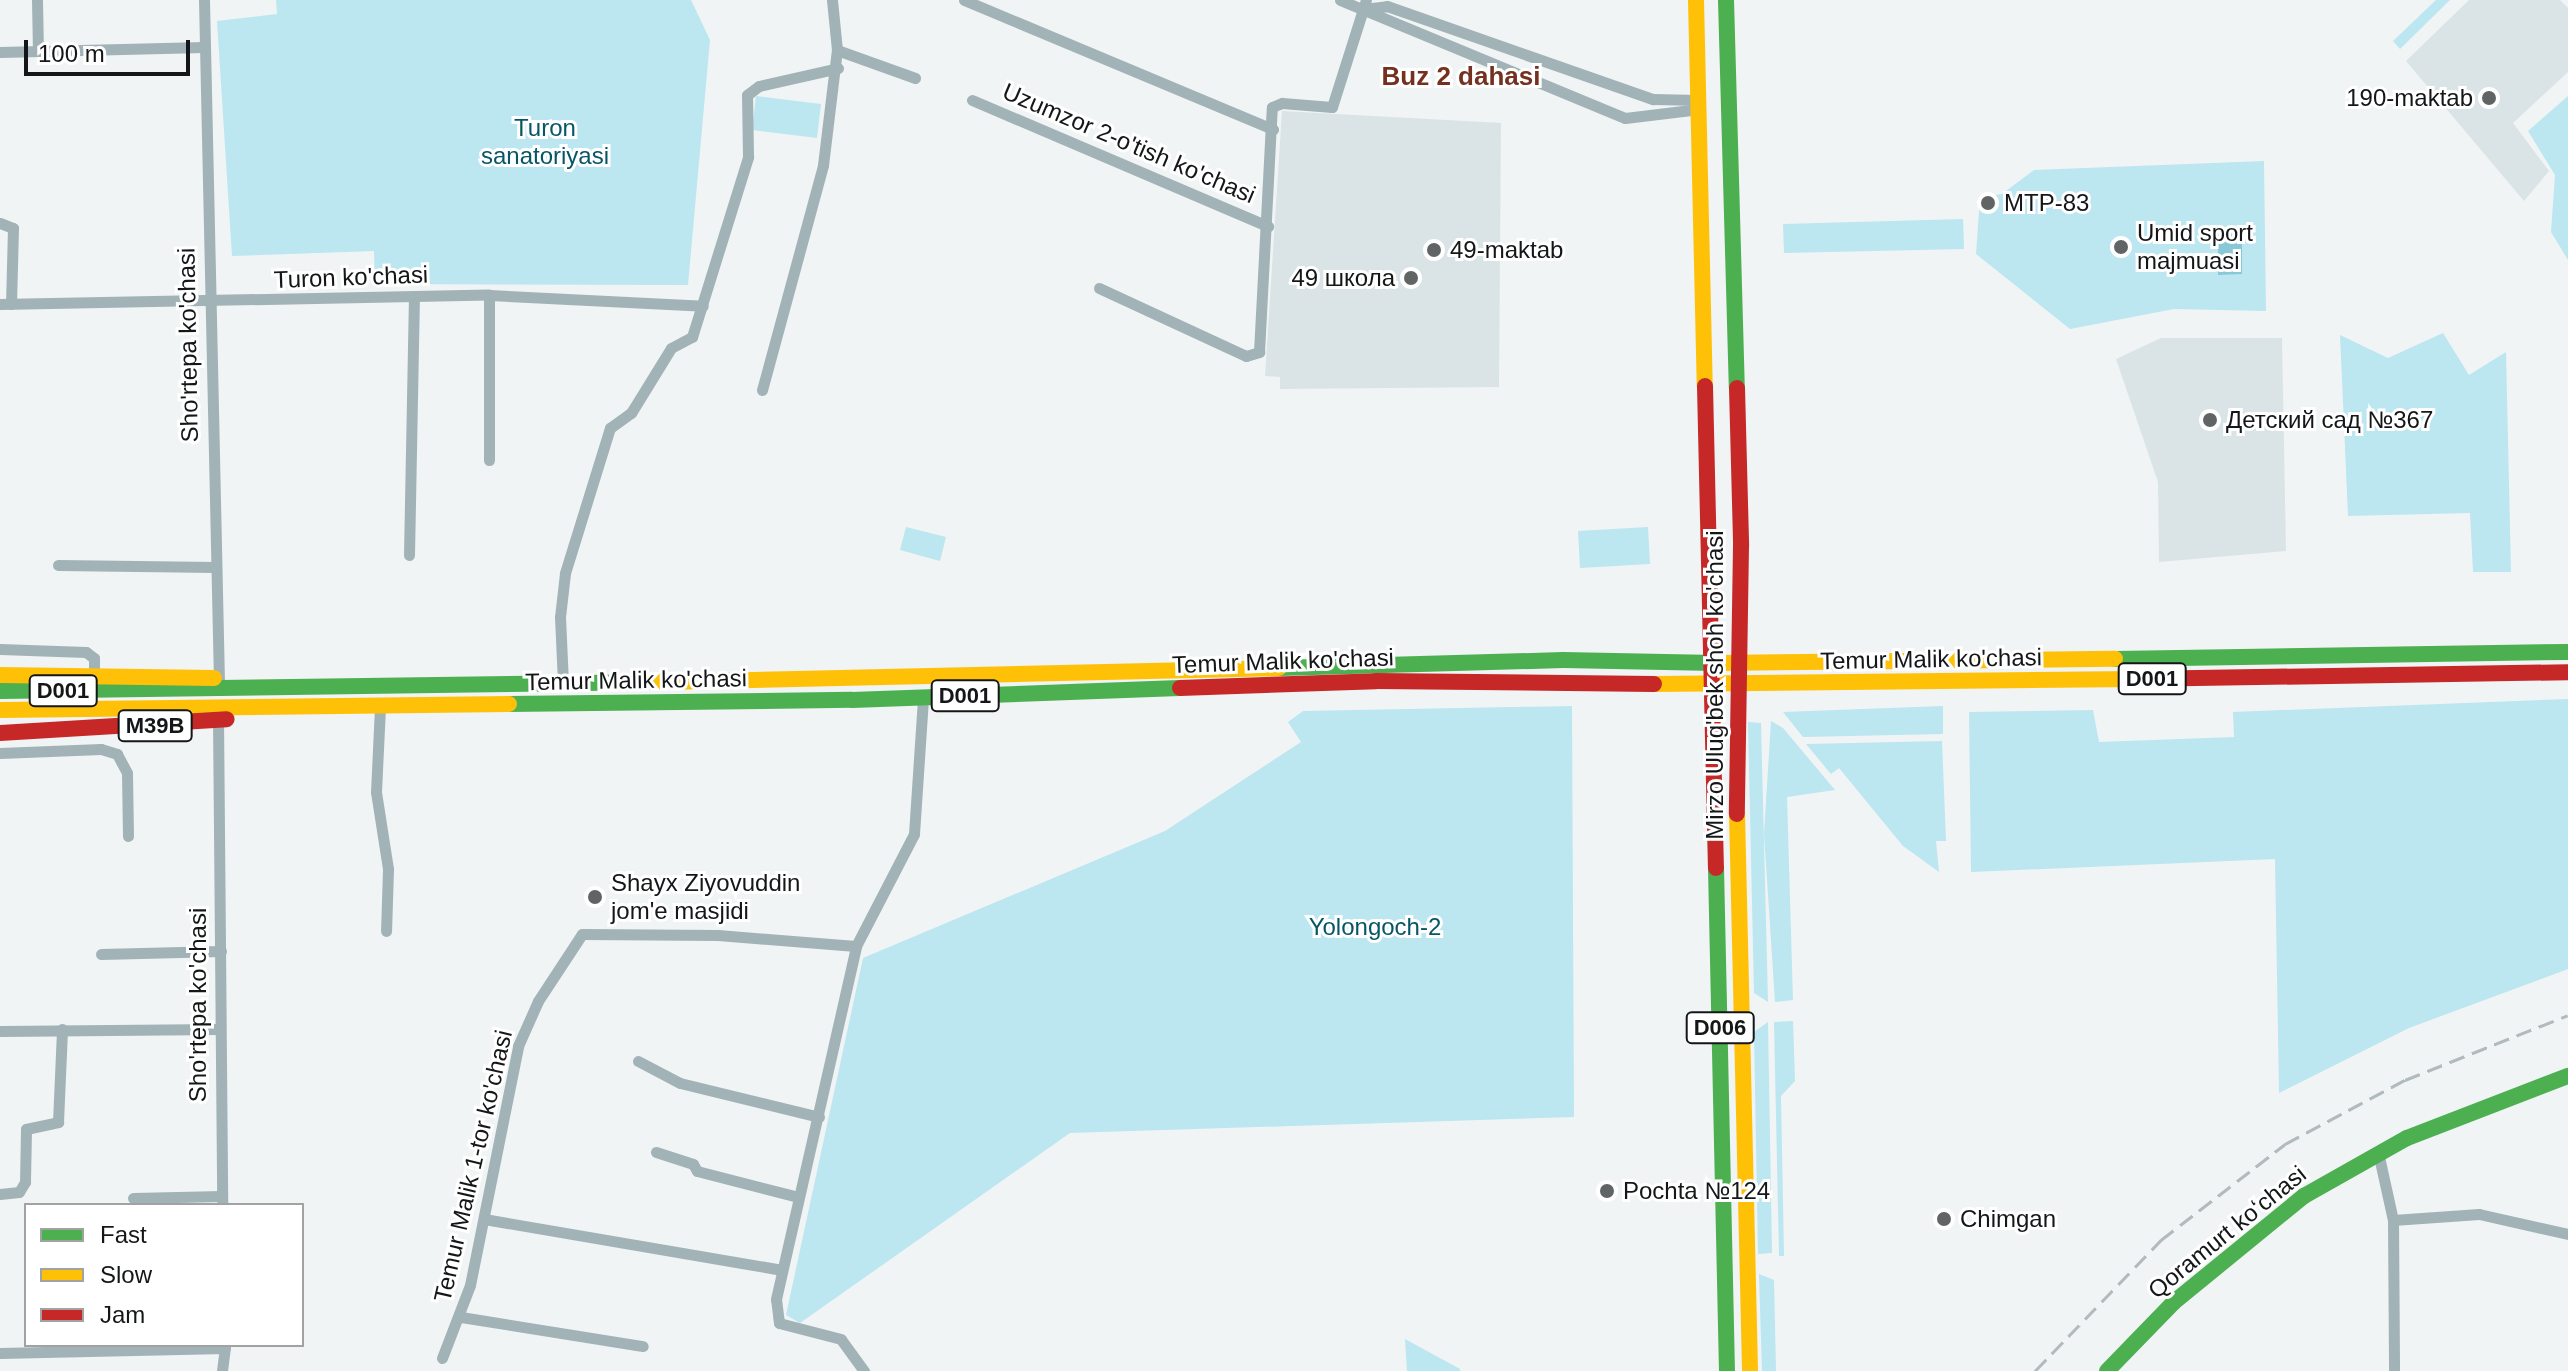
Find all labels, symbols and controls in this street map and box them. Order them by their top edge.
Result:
scale bar [28,24,194,74]
text: 100 m [38,40,105,67]
district label: Buz 2 dahasi [1382,61,1540,93]
street label: Uzumzor 2-o'tish ko'chasi [998,77,1260,209]
place label: 190-maktab [2346,84,2473,112]
marker: 190-maktab [2480,89,2498,107]
park label: Turon sanatoriyasi [481,114,609,170]
place label: MTP-83 [2004,189,2089,217]
marker: MTP-83 [1979,194,1997,212]
place label: Umid sport majmuasi [2137,219,2253,275]
place label: 49-maktab [1450,236,1563,264]
marker: Umid sport majmuasi [2112,238,2130,256]
marker: 49-maktab [1425,241,1443,259]
street label: Sho'rtepa ko'chasi [172,247,204,443]
street label: Turon ko'chasi [273,260,429,294]
place label: 49 школа [1291,264,1395,292]
marker: 49 школа [1402,269,1420,287]
place label: Детский сад №367 [2226,406,2433,434]
marker: Детский сад №367 [2201,411,2219,429]
street label: Mirzo Ulug'bek shoh ko'chasi [1701,530,1729,840]
street label: Temur Malik ko'chasi [1172,643,1394,679]
street label: Temur Malik ko'chasi [1820,643,2042,675]
road number: D001 [2116,661,2188,697]
street label: Temur Malik ko'chasi [525,664,747,696]
road number: D001 [27,673,99,709]
road number: D001 [929,678,1001,714]
road number: M39B [117,708,193,744]
place label: Shayx Ziyovuddin jom'e masjidi [611,869,800,925]
marker: Shayx Ziyovuddin jom'e masjidi [586,888,604,906]
street label: Sho'rtepa ko'chasi [184,908,212,1102]
park label: Yolongoch-2 [1309,913,1441,941]
road number: D006 [1684,1010,1756,1046]
street label: Temur Malik 1-tor ko'chasi [428,1027,518,1305]
street label: Qoramurt koʻchasi [2142,1160,2312,1304]
place label: Pochta №124 [1623,1177,1770,1205]
marker: Pochta №124 [1598,1182,1616,1200]
legend [24,1203,304,1347]
place label: Chimgan [1960,1205,2056,1233]
marker: Chimgan [1935,1210,1953,1228]
text: Fast [100,1221,147,1248]
text: Slow [100,1261,152,1288]
text: Jam [100,1301,145,1328]

